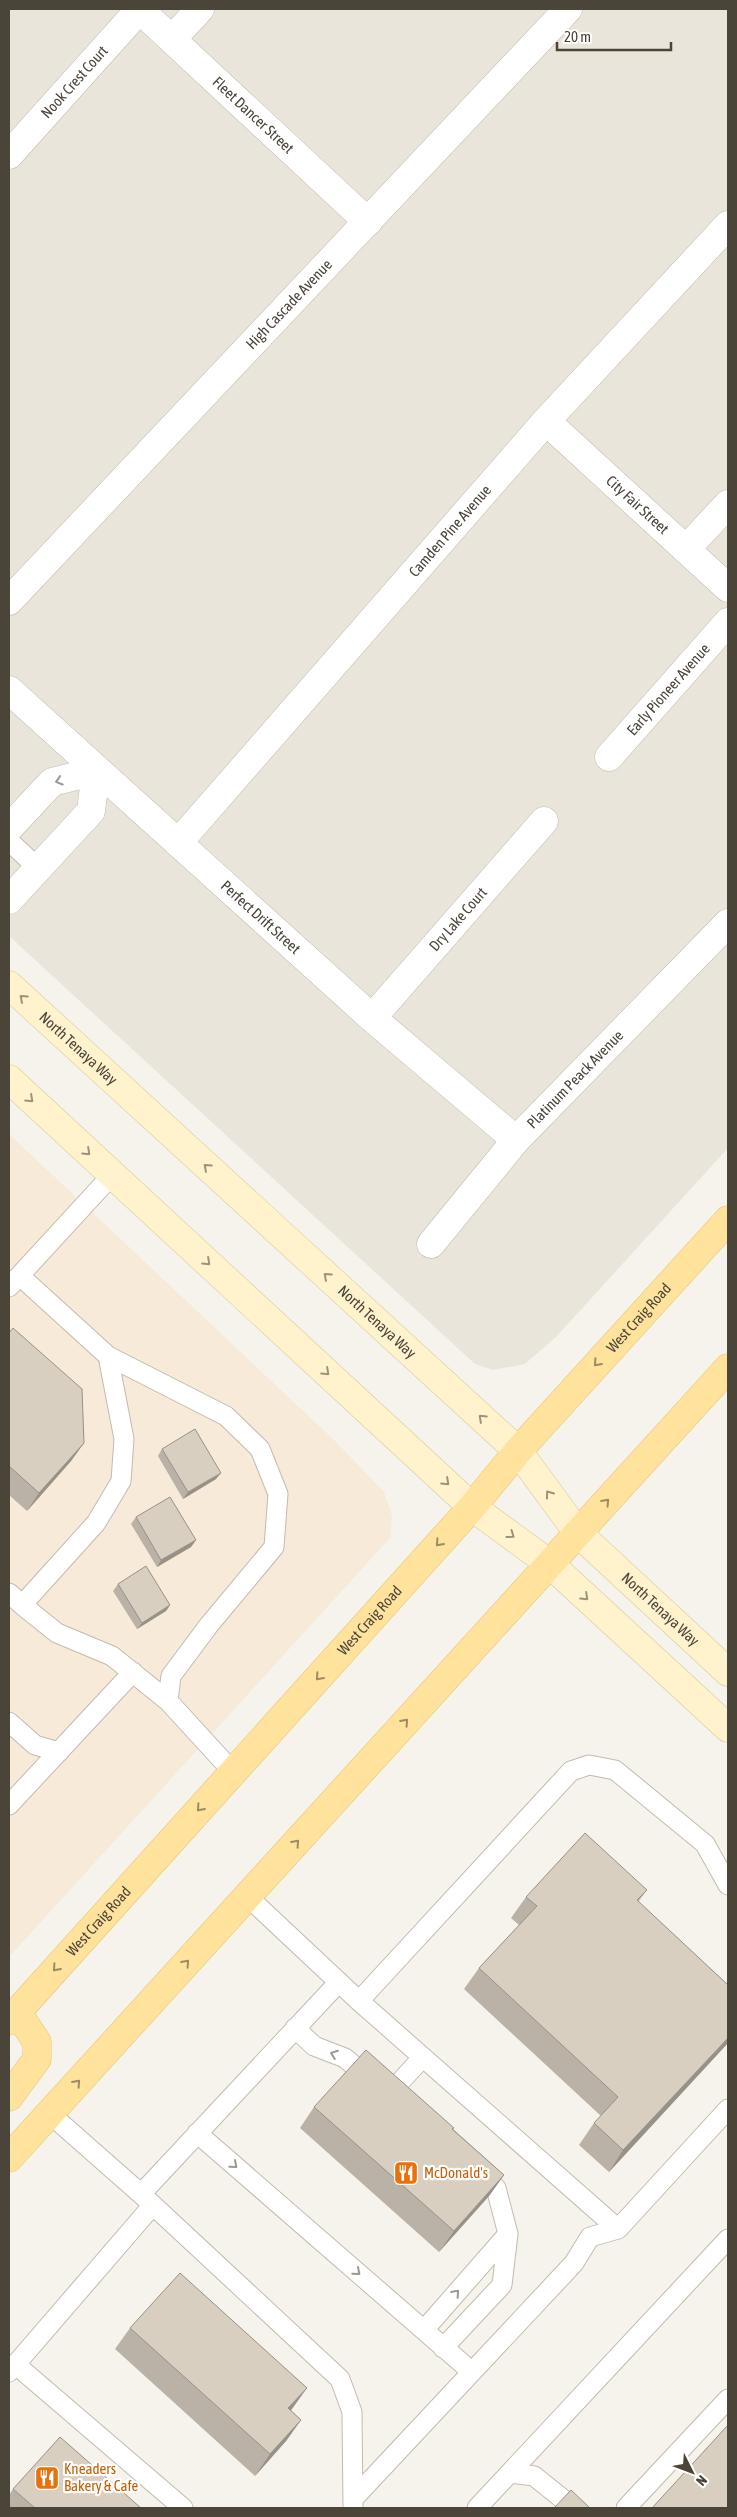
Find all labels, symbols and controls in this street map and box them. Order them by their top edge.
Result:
scale bar [557,20,671,52]
text: 20 m [564,28,591,45]
street label: Nook Crest Court [37,42,111,121]
street label: Fleet Dancer Street [210,73,298,157]
street label: High Cascade Avenue [242,255,335,352]
street label: City Fair Street [603,472,672,537]
street label: Camden Pine Avenue [405,481,494,580]
street label: Early Pioneer Avenue [623,640,713,738]
one-way arrow [55,775,64,785]
street label: Perfect Drift Street [218,877,304,957]
street label: Dry Lake Court [425,884,490,954]
one-way arrow [19,995,28,1004]
street label: North Tenaya Way [36,1008,121,1088]
street label: Platinum Peack Avenue [523,1026,627,1132]
one-way arrow [25,1093,34,1102]
one-way arrow [82,1146,91,1155]
one-way arrow [203,1164,212,1173]
one-way arrow [201,1256,210,1265]
one-way arrow [323,1273,332,1282]
street label: West Craig Road [603,1280,674,1356]
street label: North Tenaya Way [335,1282,420,1361]
one-way arrow [594,1358,603,1367]
one-way arrow [320,1366,329,1375]
one-way arrow [478,1415,487,1424]
one-way arrow [440,1476,449,1485]
one-way arrow [546,1490,555,1500]
one-way arrow [600,1499,609,1508]
one-way arrow [505,1530,514,1538]
one-way arrow [436,1538,445,1547]
street label: North Tenaya Way [619,1569,703,1649]
street label: West Craig Road [334,1582,405,1658]
one-way arrow [580,1591,589,1600]
one-way arrow [315,1671,324,1680]
one-way arrow [399,1719,408,1728]
one-way arrow [197,1803,206,1812]
one-way arrow [290,1839,299,1848]
street label: West Craig Road [63,1883,134,1959]
one-way arrow [180,1959,189,1968]
one-way arrow [53,1962,62,1971]
one-way arrow [330,2050,339,2060]
one-way arrow [71,2079,80,2088]
one-way arrow [229,2159,238,2168]
restaurant icon: McDonald's [393,2160,419,2186]
place label: McDonald's [424,2164,488,2181]
one-way arrow [351,2266,360,2275]
one-way arrow [450,2290,459,2299]
north arrow [667,2447,717,2497]
place label: Kneaders Bakery & Cafe [64,2460,139,2494]
restaurant icon: Kneaders Bakery & Cafe [34,2465,60,2491]
text: N [693,2472,710,2489]

